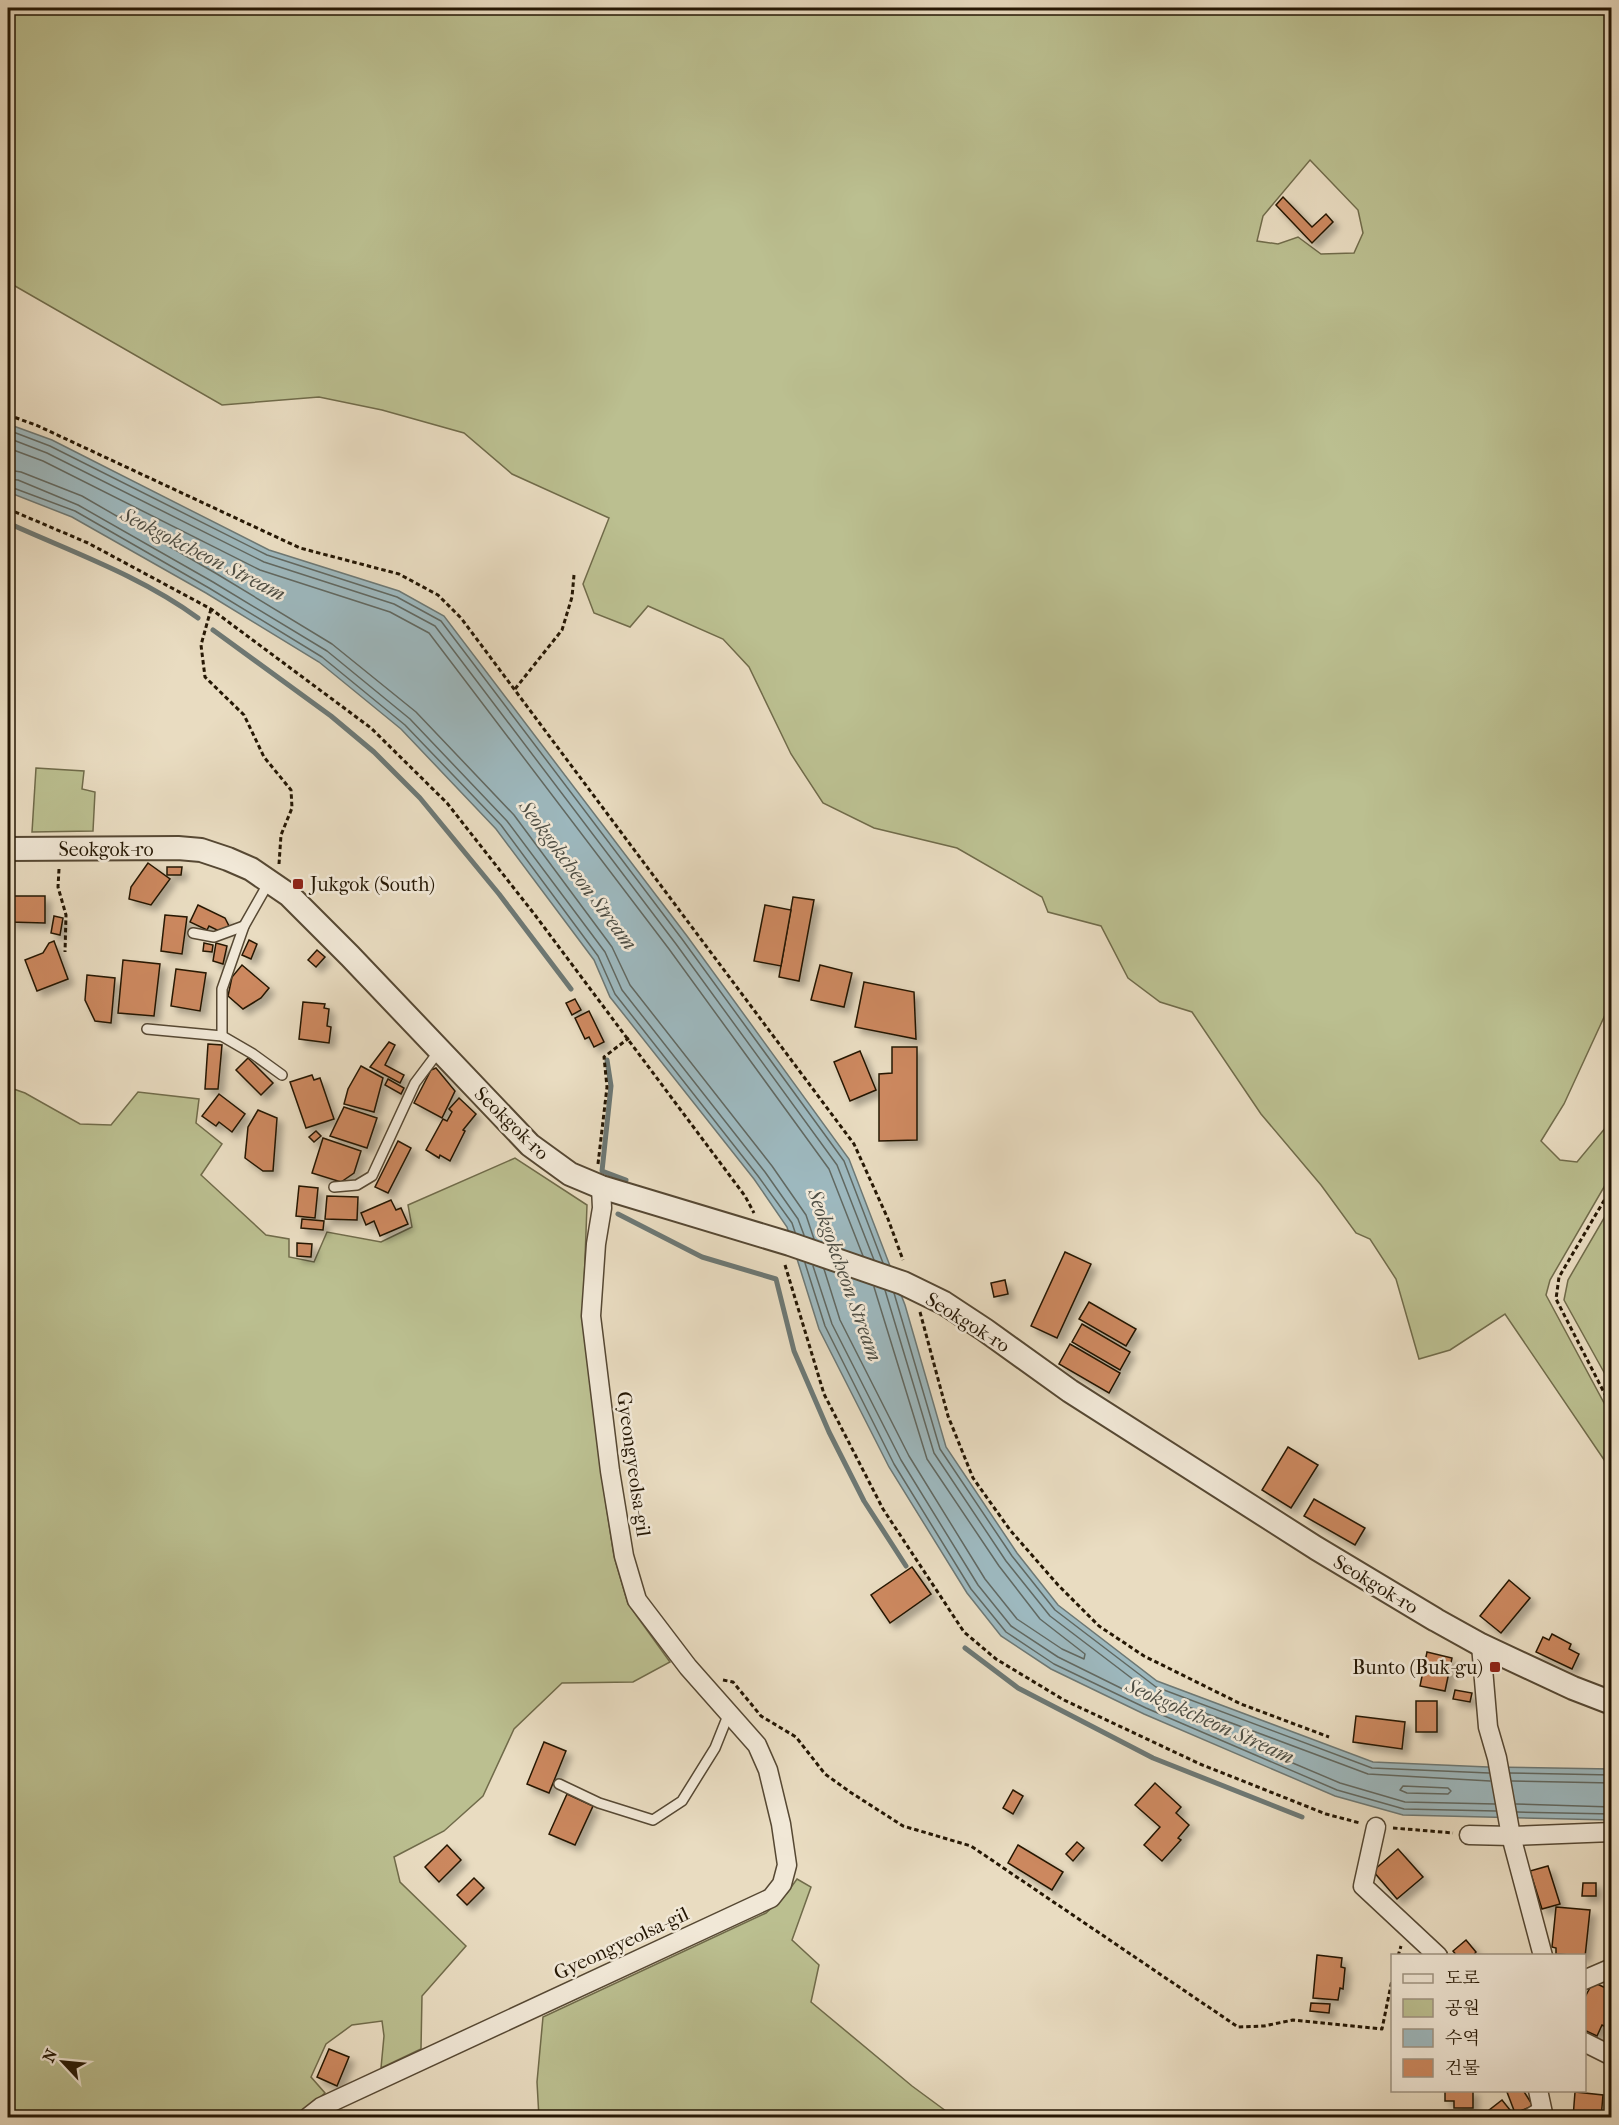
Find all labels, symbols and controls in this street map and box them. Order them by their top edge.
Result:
water label: Seokgokcheon Stream [116,502,290,606]
water label: Seokgokcheon Stream [513,794,642,955]
street label: Seokgok-ro [58,838,154,861]
place label: Jukgok (South) [308,873,435,896]
marker: Jukgok (South) [291,877,305,891]
street label: Seokgok-ro [469,1082,554,1165]
water label: Seokgokcheon Stream [802,1185,887,1365]
street label: Seokgok-ro [921,1287,1014,1357]
street label: Gyeongyeolsa-gil [612,1390,655,1539]
street label: Seokgok-ro [1329,1550,1422,1619]
place label: Bunto (Buk-gu) [1352,1656,1483,1679]
marker: Bunto (Buk-gu) [1488,1660,1502,1674]
water label: Seokgokcheon Stream [1121,1673,1298,1769]
street label: Gyeongyeolsa-gil [550,1902,693,1985]
legend [1391,1954,1586,2092]
text: 도로 [1445,1968,1480,1989]
text: 공원 [1445,1998,1480,2019]
text: 수역 [1445,2028,1480,2049]
north arrow [33,2032,93,2092]
text: N [39,2045,62,2065]
text: 건물 [1445,2058,1480,2079]

